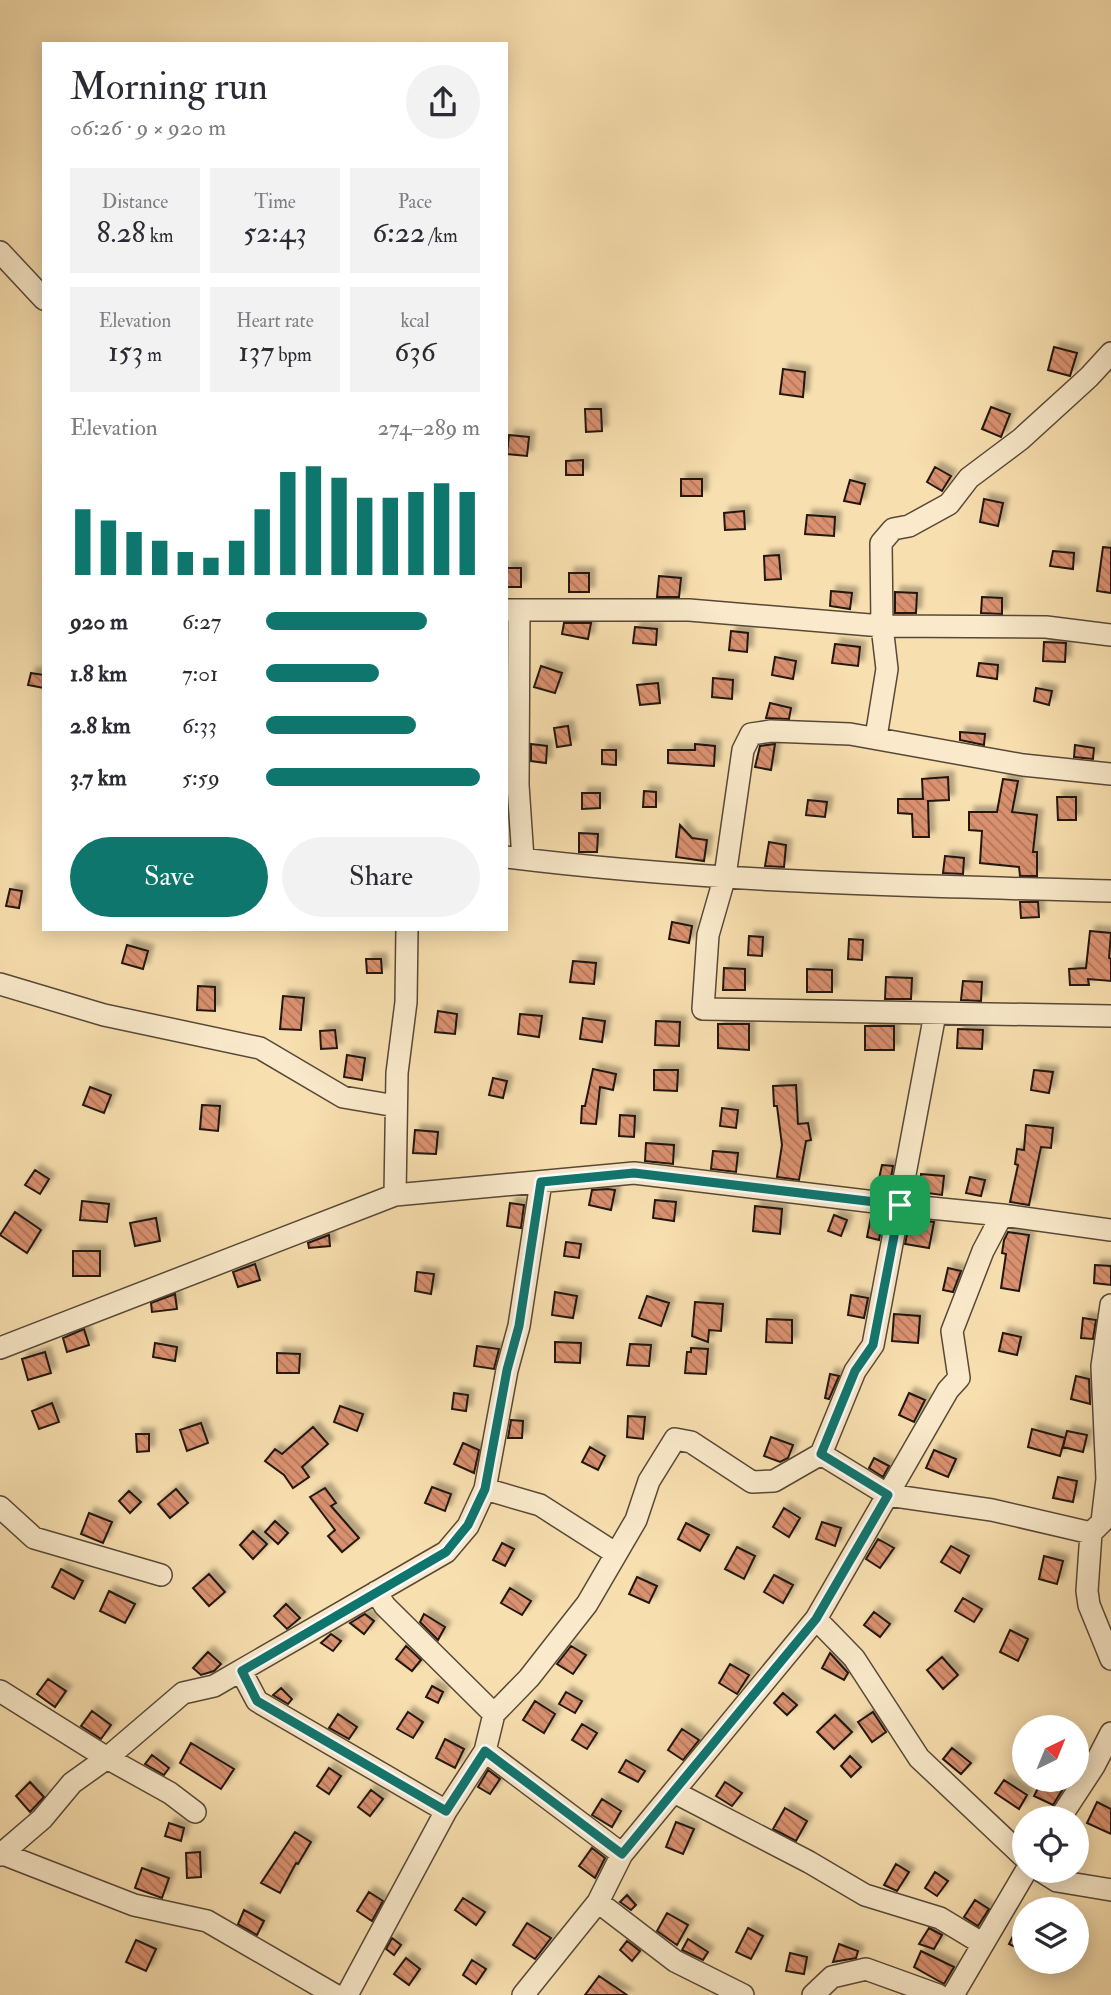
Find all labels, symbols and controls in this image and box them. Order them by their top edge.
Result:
text: Morning run [70,63,268,111]
button: share [406,65,480,139]
text: 06:26 · 9 × 920 m [70,113,226,142]
text: Distance [102,190,168,214]
text: Time [254,190,296,214]
text: Pace [398,190,432,214]
text: 8.28 [97,214,146,251]
text: 52:43 [243,214,307,251]
text: 6:22 [372,214,425,251]
text: km [146,224,173,248]
text: /km [425,224,458,248]
text: Elevation [99,309,171,333]
text: Heart rate [236,309,314,333]
text: kcal [400,309,430,333]
text: 153 [108,333,143,370]
text: 137 [238,333,274,370]
text: 636 [394,333,436,370]
text: m [143,343,162,367]
text: bpm [274,343,312,367]
text: Elevation [70,413,158,442]
text: 274–289 m [378,413,480,442]
text: 920 m [70,607,128,636]
text: 6:27 [182,607,221,636]
text: 1.8 km [70,659,127,688]
text: 7:01 [182,659,218,688]
text: 2.8 km [70,711,131,740]
text: 6:33 [182,711,217,740]
text: 3.7 km [70,763,127,792]
text: 5:59 [182,763,220,792]
button: Save [70,837,268,917]
button: Share [282,837,480,917]
pin [870,1175,930,1235]
icon: arrive [881,1186,919,1224]
north arrow [1012,1715,1088,1792]
map controls [1012,1715,1089,1974]
button: locate [1012,1806,1089,1883]
button: layers [1012,1897,1089,1974]

